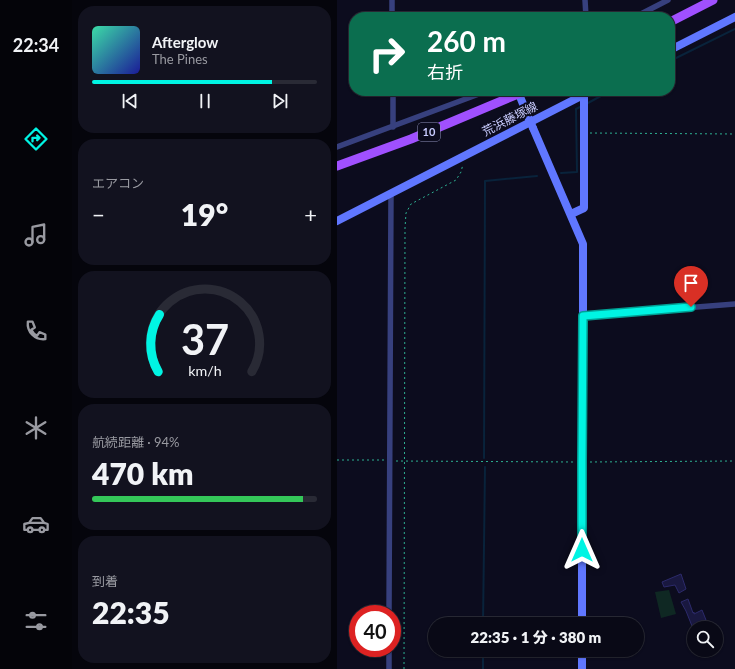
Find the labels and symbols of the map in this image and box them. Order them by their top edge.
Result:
street label: 荒浜藤塚線 [480,98,540,139]
road number: 10 [418,123,440,141]
pin [674,266,708,307]
position arrow [561,529,603,571]
speed limit sign: 40 [349,605,401,657]

